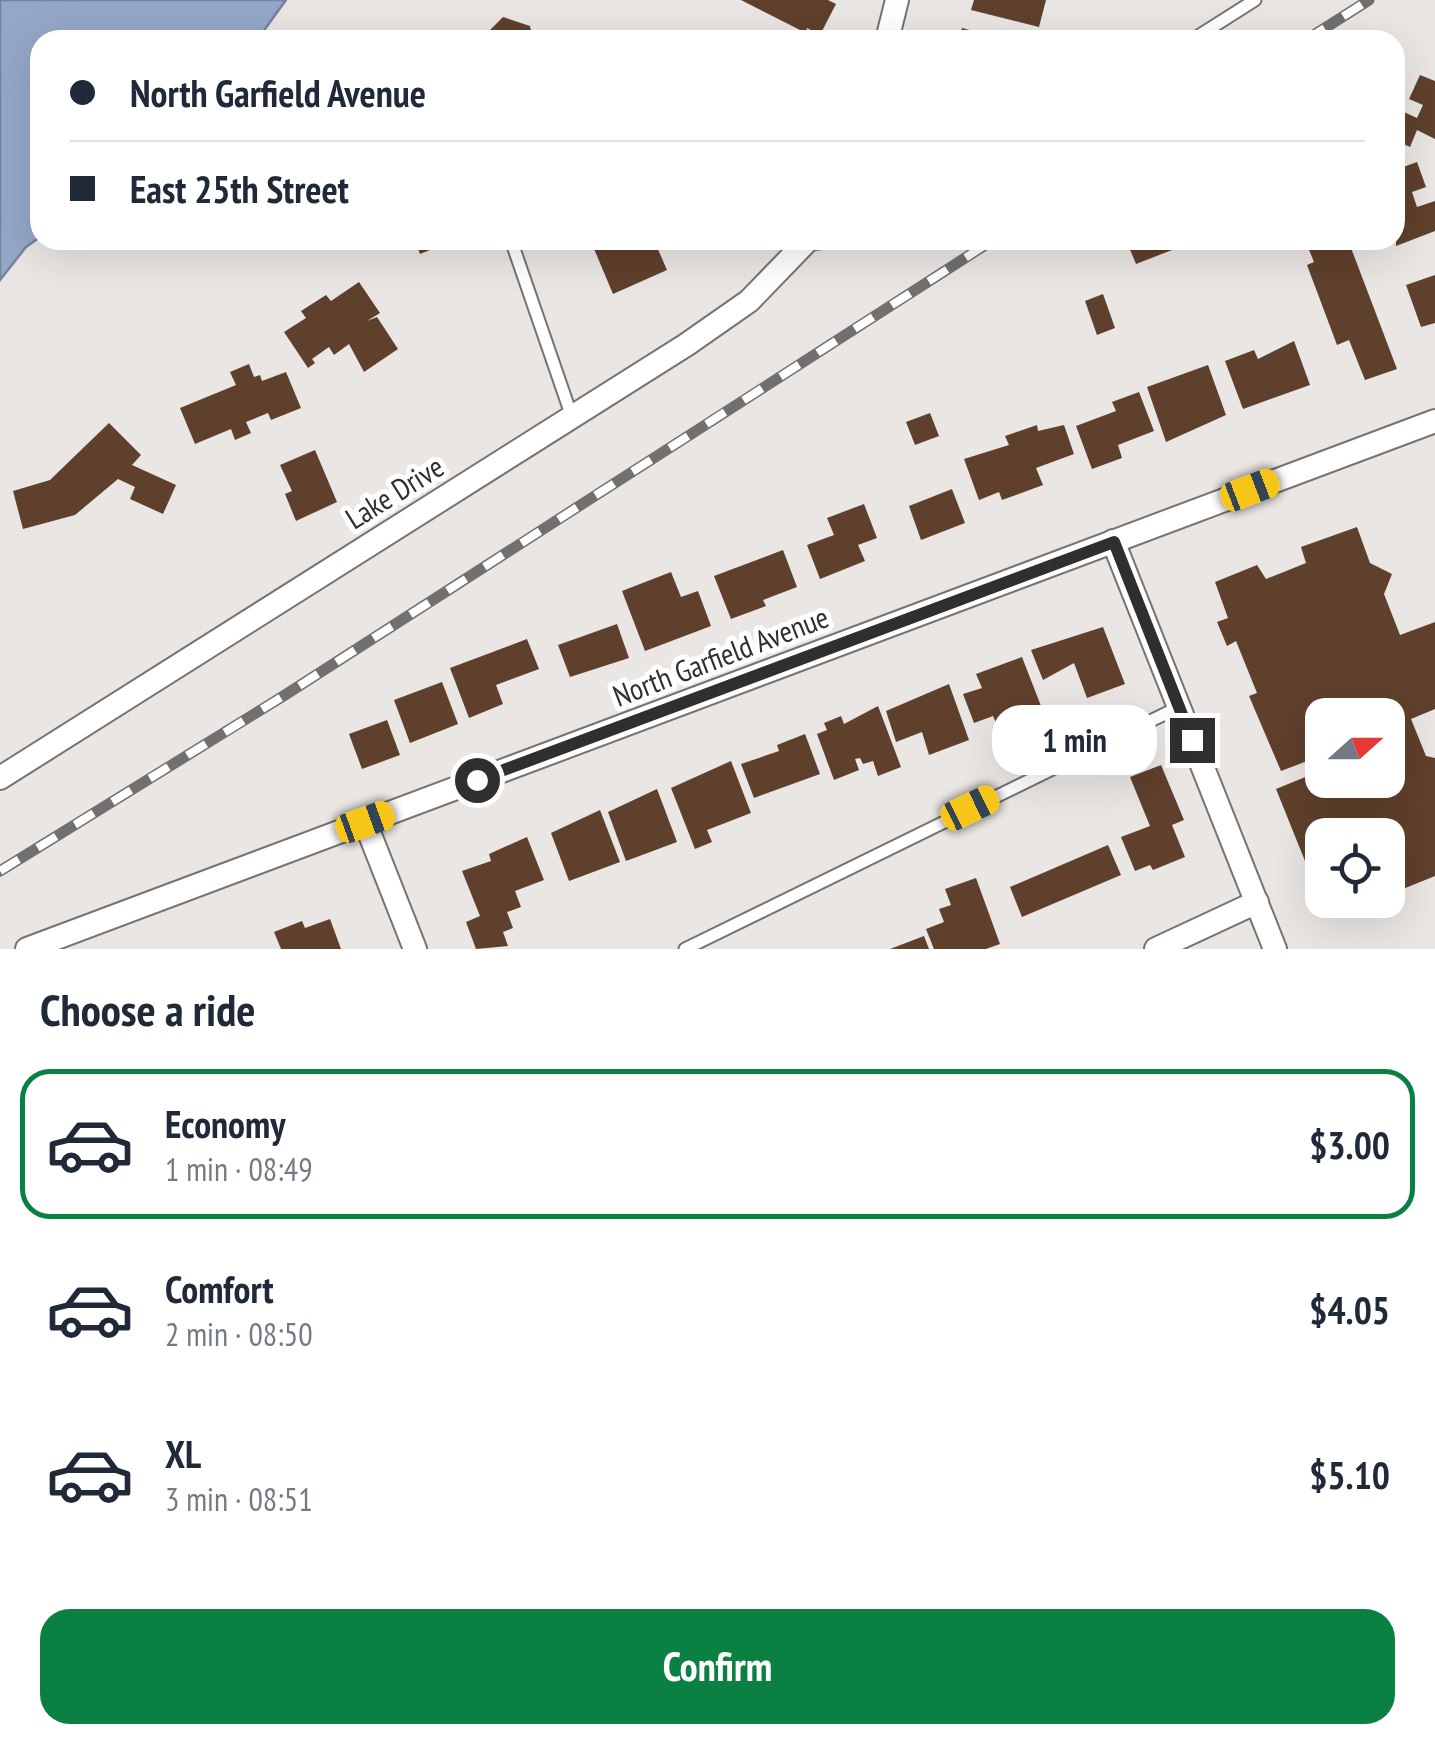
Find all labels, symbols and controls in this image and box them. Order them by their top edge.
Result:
text: North Garfield Avenue [130,68,426,117]
text: East 25th Street [130,164,349,213]
street label: Lake Drive [338,446,451,537]
car [1217,465,1283,515]
street label: North Garfield Avenue [607,597,834,715]
north arrow [1305,698,1405,798]
map controls [1305,698,1405,918]
callout: 1 min [992,705,1157,775]
route end [1170,718,1215,763]
text: 1 min [1042,719,1107,761]
route start [455,758,500,803]
car [936,781,1004,835]
car [332,798,398,846]
button: locate [1305,818,1405,918]
text: Choose a ride [40,980,255,1038]
icon: car [45,1099,135,1189]
text: Economy [165,1099,285,1148]
text: $3.00 [1309,1120,1390,1169]
text: 1 min · 08:49 [165,1148,313,1190]
icon: car [45,1264,135,1354]
text: Comfort [165,1264,274,1313]
text: $4.05 [1309,1285,1390,1334]
text: 2 min · 08:50 [165,1313,313,1355]
icon: car [45,1429,135,1519]
text: XL [165,1429,201,1478]
text: $5.10 [1309,1450,1390,1499]
text: 3 min · 08:51 [165,1478,313,1520]
button: Confirm [40,1609,1395,1724]

